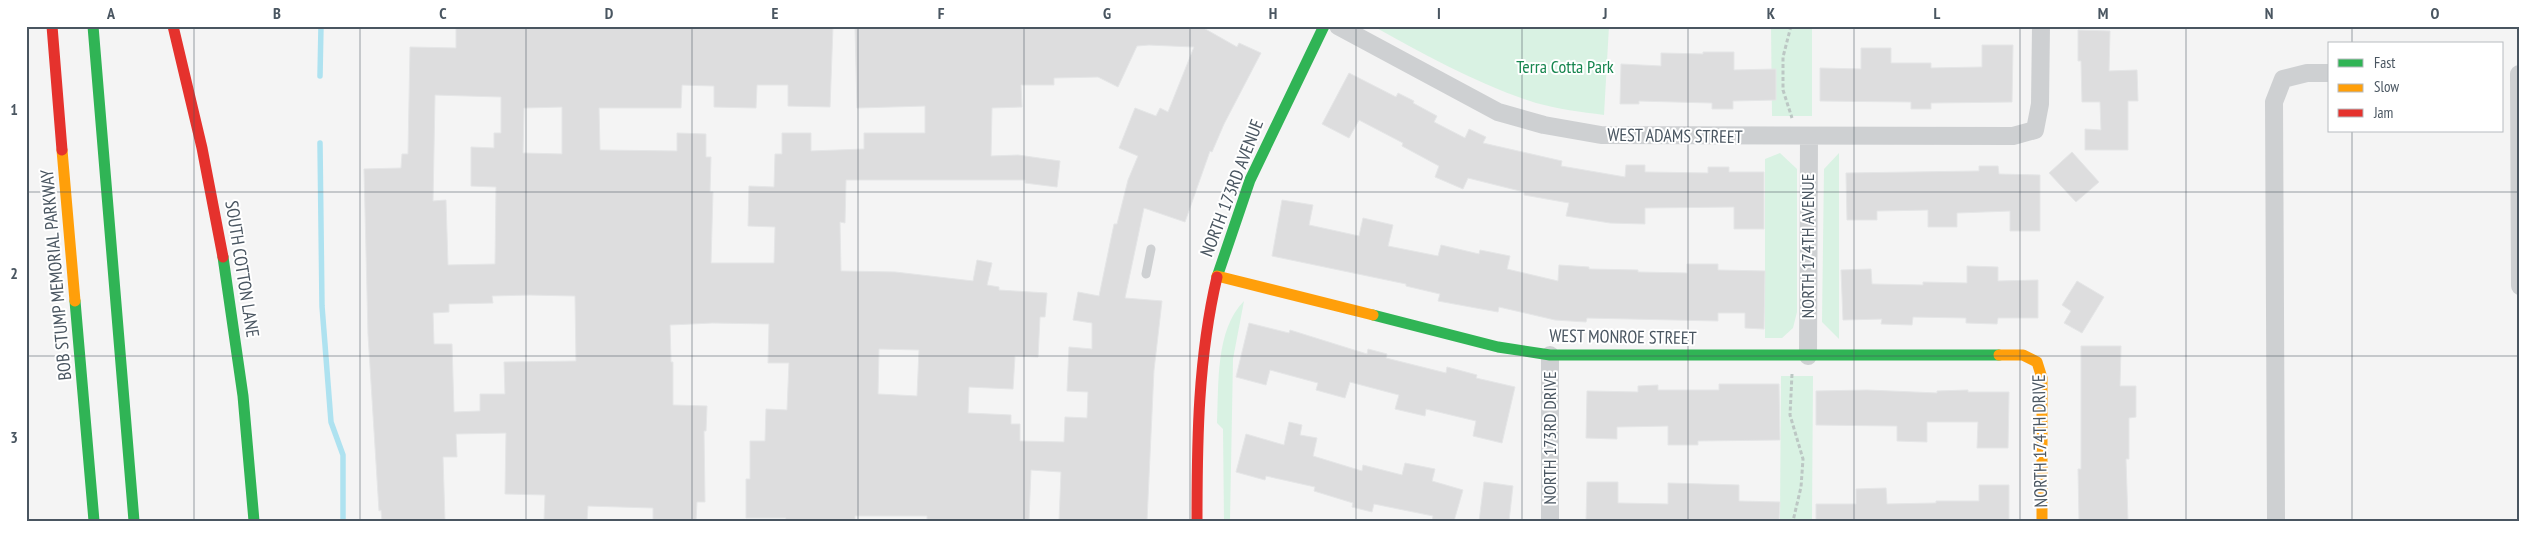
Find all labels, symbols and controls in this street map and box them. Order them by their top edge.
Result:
text: A [106,3,116,23]
text: B [273,3,281,23]
text: C [439,3,447,23]
text: D [605,3,614,23]
text: E [772,3,779,23]
text: F [938,3,945,23]
text: G [1103,3,1111,23]
text: H [1269,3,1277,23]
text: I [1437,3,1441,23]
text: J [1602,3,1607,23]
text: K [1767,3,1776,23]
text: L [1934,3,1941,23]
text: M [2098,3,2108,23]
text: N [2265,3,2273,23]
text: O [2431,3,2440,23]
legend [2328,42,2504,132]
text: Fast [2374,53,2395,72]
park label: Terra Cotta Park [1516,55,1614,78]
text: Slow [2374,77,2399,96]
text: 1 [10,99,18,119]
text: Jam [2373,103,2393,122]
street label: NORTH 173RD AVENUE [1195,116,1268,260]
street label: WEST ADAMS STREET [1607,123,1743,148]
street label: BOB STUMP MEMORIAL PARKWAY [35,168,76,381]
street label: NORTH 174TH AVENUE [1796,174,1819,318]
street label: SOUTH COTTON LANE [220,199,265,339]
text: 2 [10,263,18,283]
street label: WEST MONROE STREET [1549,324,1697,349]
street label: NORTH 173RD DRIVE [1538,371,1561,505]
street label: NORTH 174TH DRIVE [2027,374,2052,508]
text: 3 [10,427,18,447]

